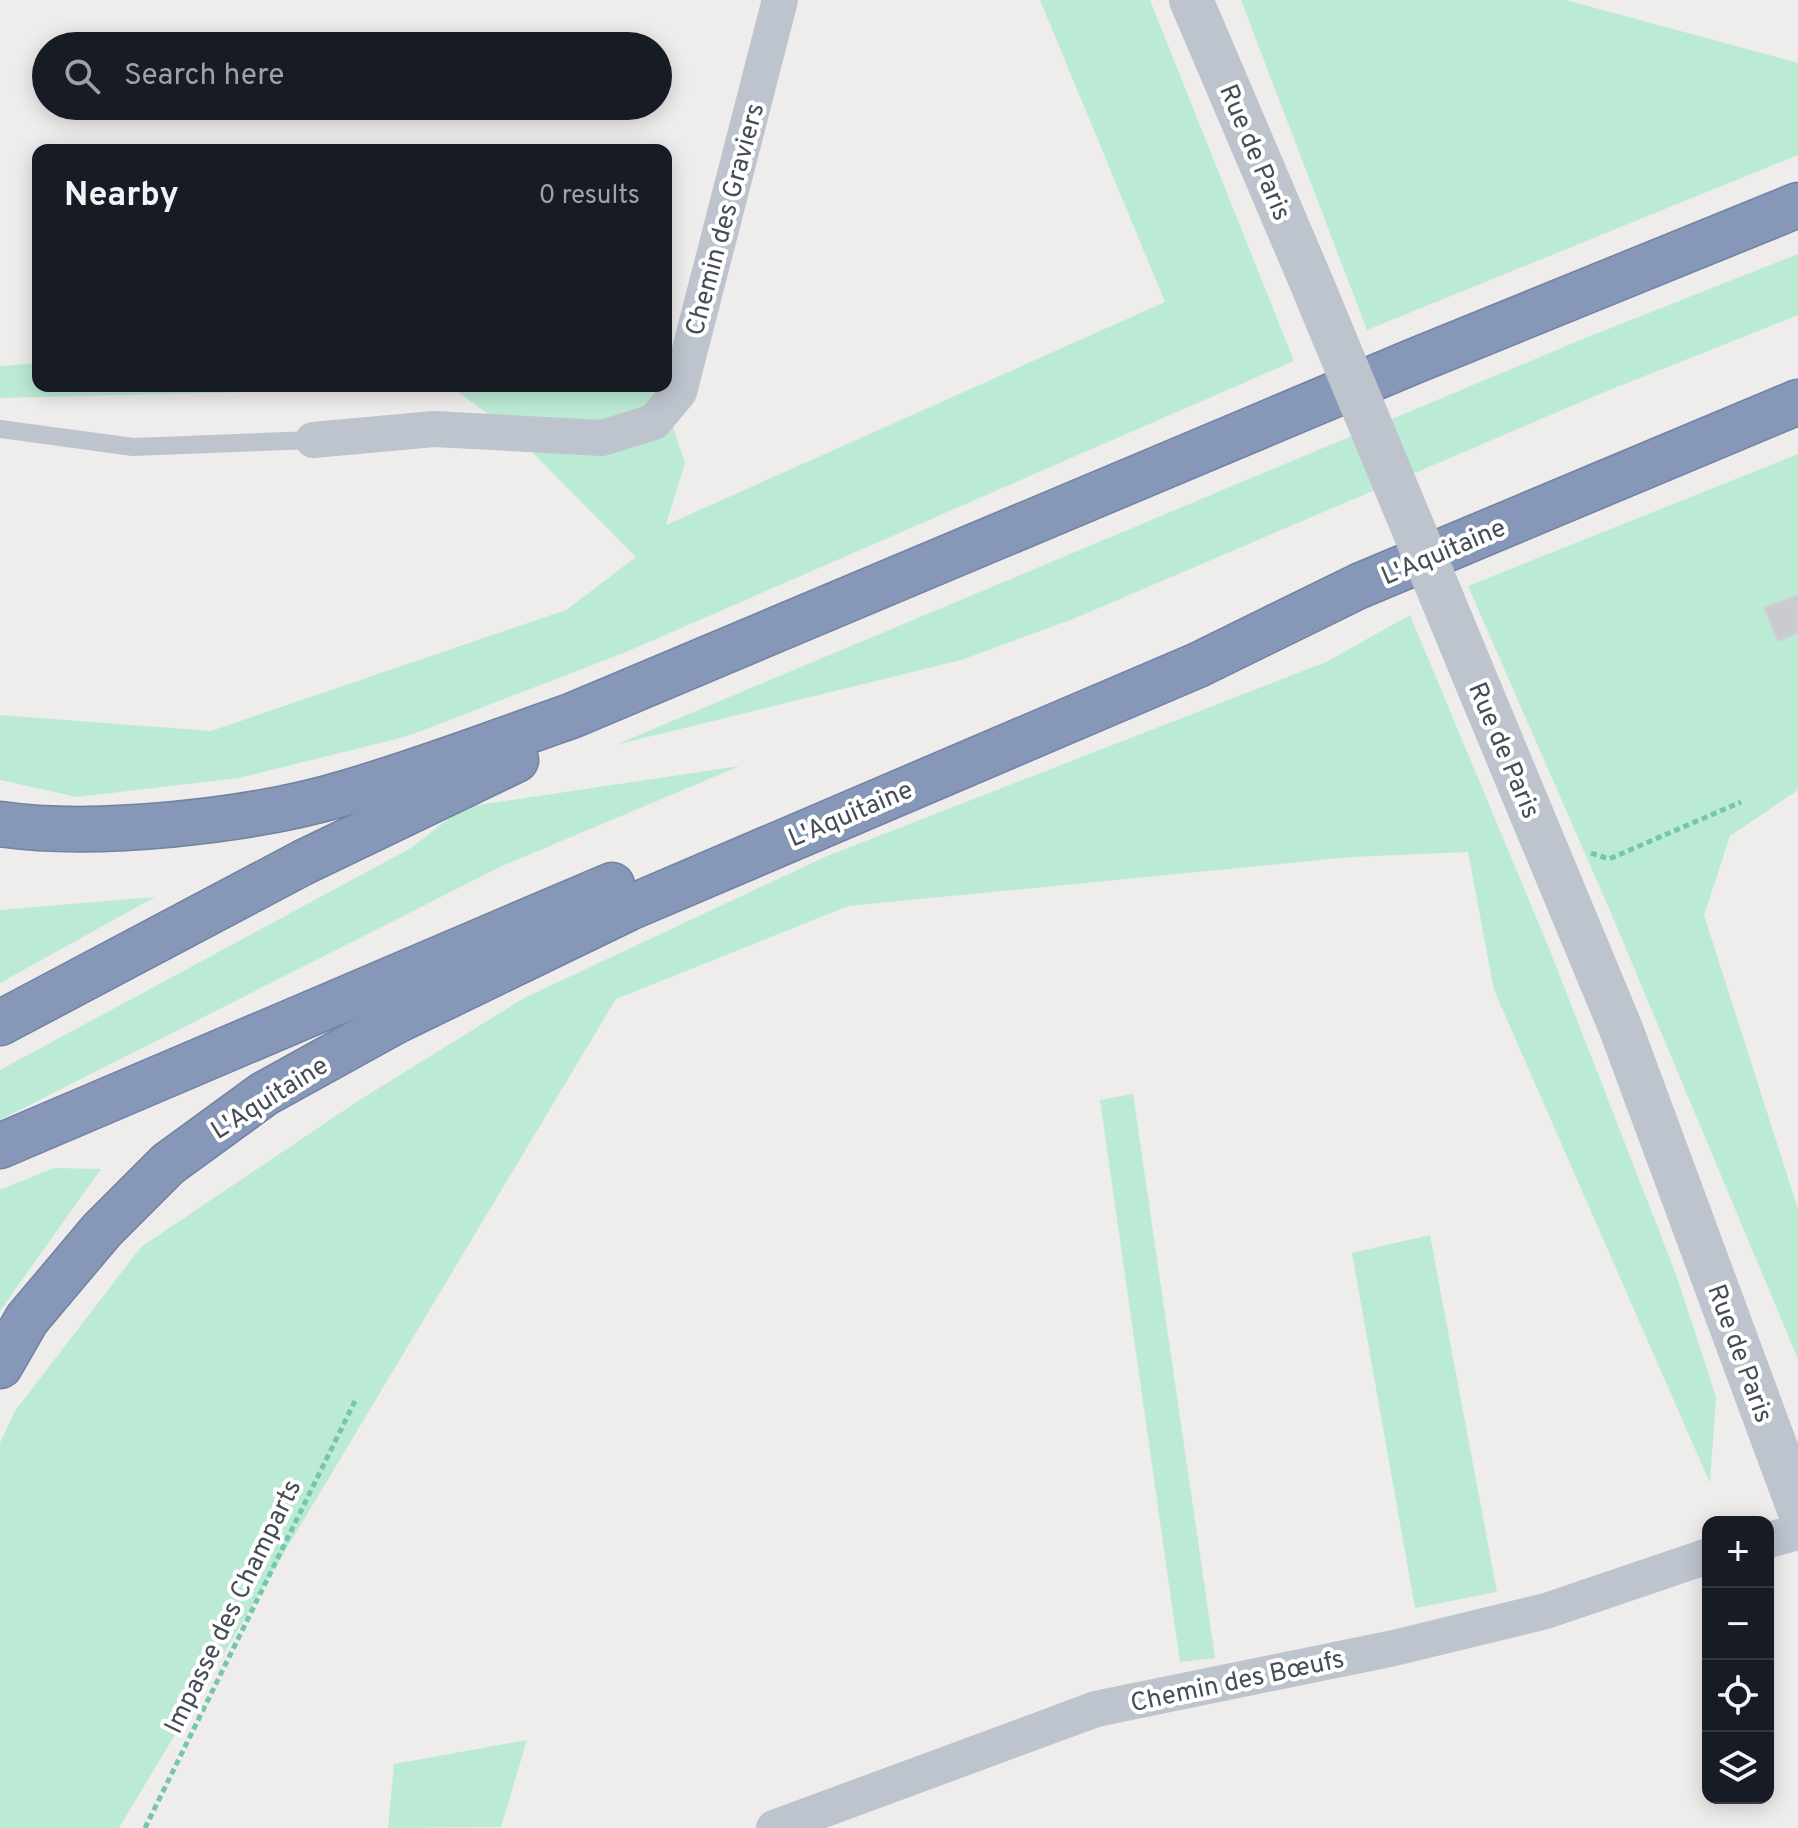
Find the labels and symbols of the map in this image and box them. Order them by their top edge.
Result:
street label: Rue de Paris [1210,80,1297,226]
street label: Chemin des Graviers [679,100,773,340]
street label: L'Aquitaine [1377,512,1511,594]
street label: Rue de Paris [1459,678,1546,824]
street label: L'Aquitaine [784,774,918,856]
street label: L'Aquitaine [206,1050,335,1148]
street label: Rue de Paris [1698,1280,1779,1428]
street label: Impasse des Champarts [158,1475,310,1740]
street label: Chemin des Bœufs [1128,1644,1347,1721]

